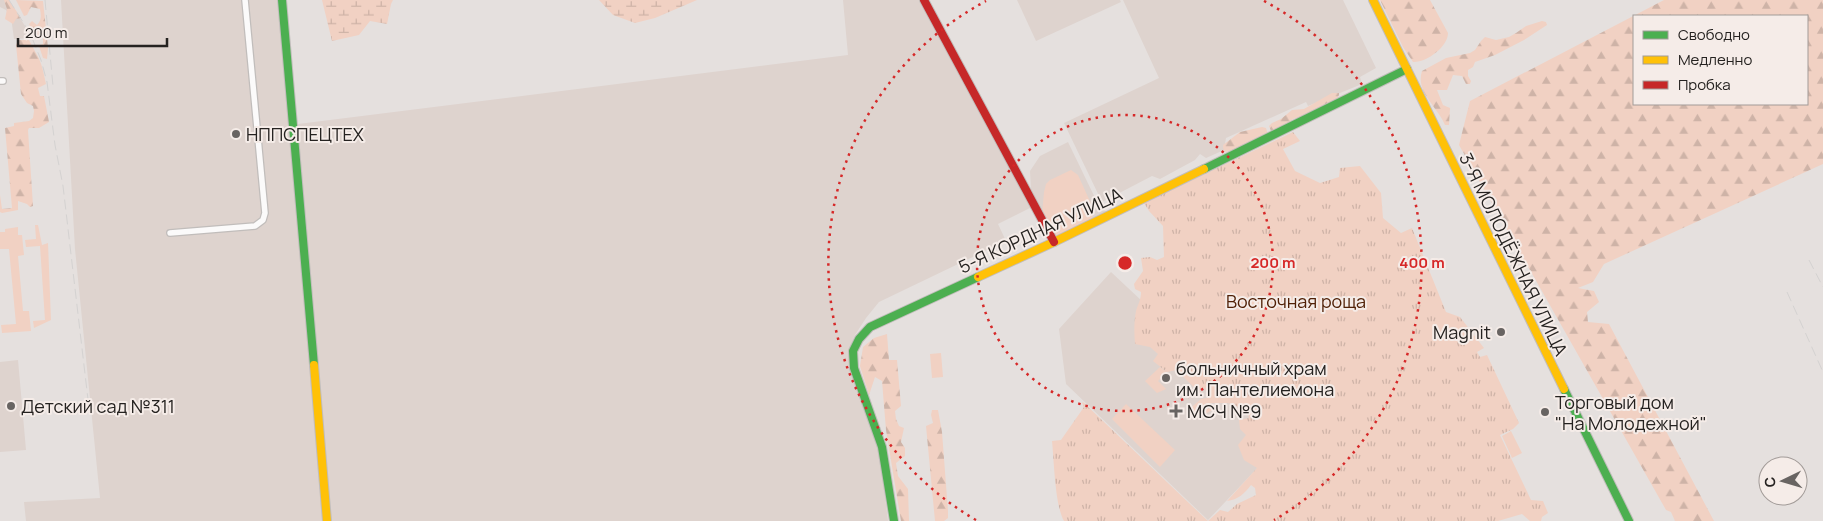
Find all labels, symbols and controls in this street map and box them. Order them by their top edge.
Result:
scale bar [18,15,166,47]
legend [1633,15,1808,105]
text: 200 m [25,22,68,43]
text: Свободно [1678,24,1750,45]
text: Медленно [1678,49,1752,70]
text: Пробка [1678,74,1731,95]
place label: НППСПЕЦТЕХ [246,122,364,146]
marker: НППСПЕЦТЕХ [230,128,242,140]
street label: 3-Я МОЛОДЁЖНАЯ УЛИЦА [1454,149,1574,360]
street label: 5-Я КОРДНАЯ УЛИЦА [954,181,1126,278]
text: 200 m [1250,252,1296,273]
text: 400 m [1399,252,1445,273]
centre of rings [1116,254,1134,272]
park label: Восточная роща [1226,289,1366,313]
place label: Magnit [1433,320,1491,344]
marker: Magnit [1495,326,1507,338]
place label: больничный храм им. Пантелиемона [1176,356,1334,401]
marker: больничный храм им. Пантелиемона [1160,372,1172,384]
place label: Торговый дом "На Молодежной" [1555,390,1707,435]
place label: Детский сад №311 [21,394,175,418]
place label: МСЧ №9 [1187,399,1261,423]
marker: Детский сад №311 [5,400,17,412]
marker: МСЧ №9 [1169,404,1183,418]
marker: Торговый дом "На Молодежной" [1539,406,1551,418]
north arrow [1758,456,1808,506]
text: С [1760,476,1779,488]

